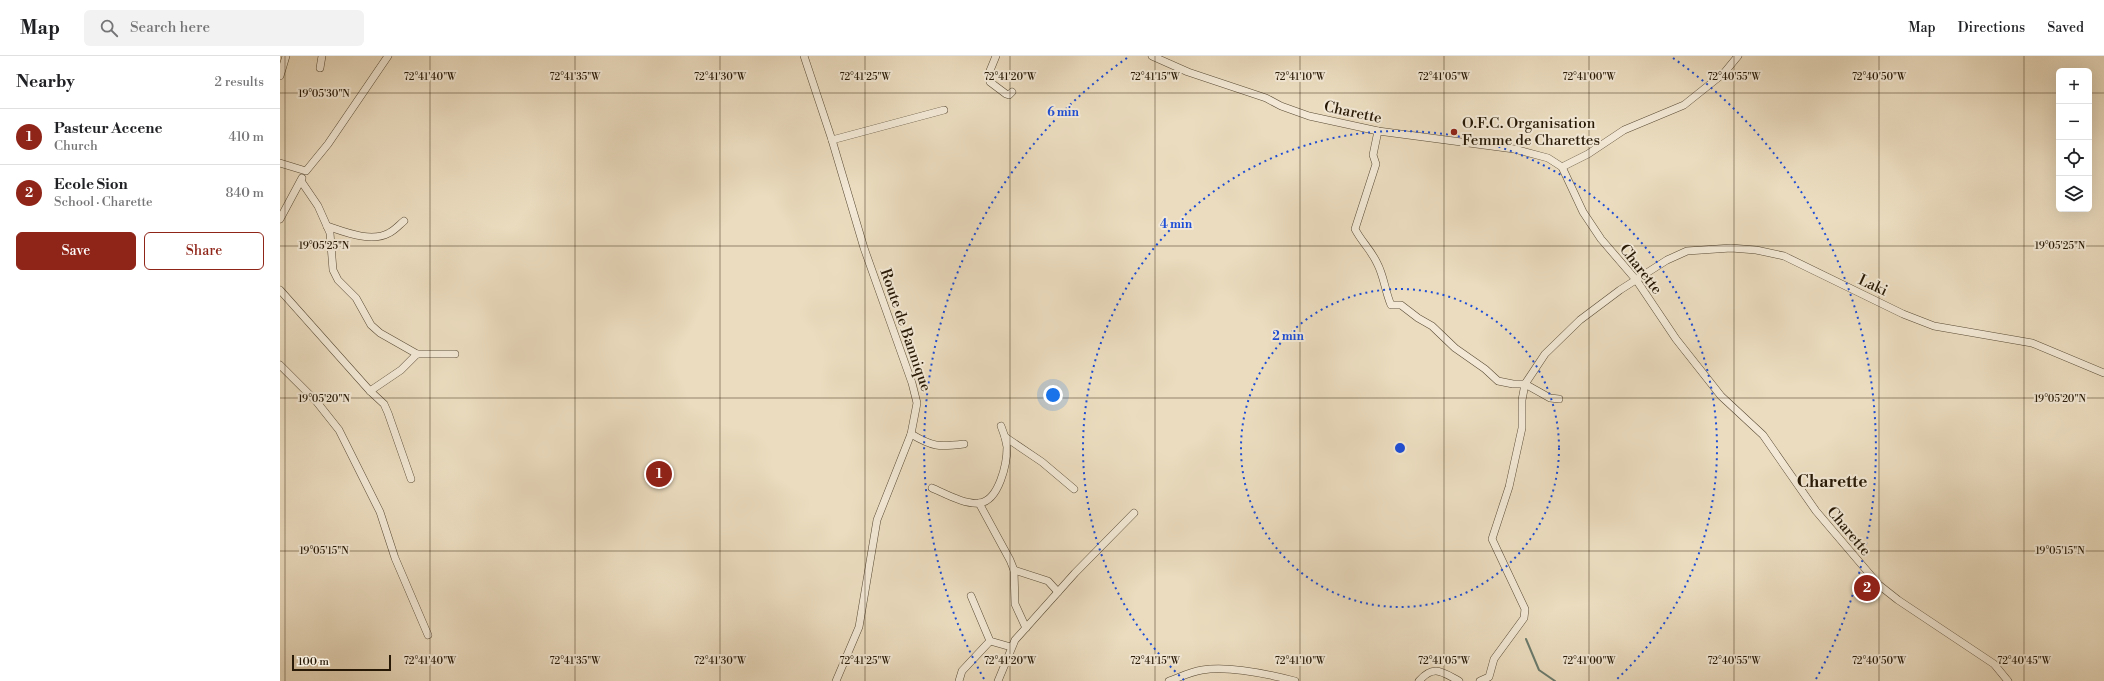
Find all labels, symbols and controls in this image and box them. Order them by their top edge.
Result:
search box [84,10,364,46]
text: Map [20,16,60,40]
icon: search [98,17,120,39]
text: Search here [130,18,210,37]
text: Map [1908,19,1936,37]
text: Directions [1958,19,2025,37]
text: Saved [2047,19,2084,37]
map controls [2056,68,2092,212]
button: + [2056,68,2092,104]
text: Nearby [16,71,75,93]
text: 72°41'40"W [404,71,457,83]
text: 72°41'35"W [550,71,601,83]
text: 72°41'30"W [694,71,747,83]
text: 72°41'25"W [840,71,891,83]
text: 72°41'20"W [984,71,1037,83]
text: 72°41'15"W [1130,71,1181,83]
text: 72°41'10"W [1275,71,1326,83]
text: 72°41'05"W [1418,71,1471,83]
text: 72°41'00"W [1562,71,1616,83]
text: 72°40'55"W [1707,71,1761,83]
text: 72°40'50"W [1852,71,1907,83]
text: 2 results [215,74,264,90]
text: 19°05'30"N [298,88,350,100]
street label: Charette [1322,97,1384,128]
button: − [2056,104,2092,140]
text: 6 min [1047,105,1079,120]
place label: O.F.C. Organisation Femme de Charettes [1462,114,1600,150]
text: Pasteur Accene [54,119,163,138]
marker: O.F.C. Organisation Femme de Charettes [1449,127,1459,137]
text: 1 [26,129,32,145]
text: 410 m [228,129,264,145]
text: Church [54,138,98,154]
button: locate [2056,140,2092,176]
text: Ecole Sion [54,175,128,194]
button: layers [2056,176,2092,212]
text: 2 [25,185,33,201]
text: 840 m [225,185,264,201]
text: School · Charette [54,194,153,210]
text: 4 min [1160,217,1193,232]
button: Save [16,232,136,270]
button: Share [144,232,264,270]
text: 19°05'25"N [299,240,350,252]
street label: Charette [1615,240,1666,298]
text: 19°05'25"N [2035,240,2086,252]
street label: Route de Bannique [876,266,935,394]
street label: Laki [1855,270,1891,300]
text: 2 min [1272,329,1304,344]
your location [1043,385,1063,405]
text: 19°05'20"N [298,393,350,405]
text: 19°05'20"N [2034,393,2086,405]
centre of rings [1393,441,1407,455]
pin: 1 [646,459,672,489]
district label: Charette [1797,471,1867,493]
street label: Charette [1822,503,1875,560]
text: 19°05'15"N [299,545,349,557]
text: 19°05'15"N [2035,545,2085,557]
pin: 2 [1854,573,1880,603]
scale bar [292,653,391,672]
text: 100 m [298,655,329,669]
text: 72°41'40"W [404,655,457,667]
text: 72°41'35"W [550,655,601,667]
text: 72°41'30"W [694,655,747,667]
text: 72°41'25"W [840,655,891,667]
text: 72°41'20"W [984,655,1037,667]
text: 72°41'15"W [1130,655,1181,667]
text: 72°41'10"W [1275,655,1326,667]
text: 72°41'05"W [1418,655,1471,667]
text: 72°41'00"W [1562,655,1616,667]
text: 72°40'55"W [1707,655,1761,667]
text: 72°40'50"W [1852,655,1907,667]
text: 72°40'45"W [1997,655,2052,667]

